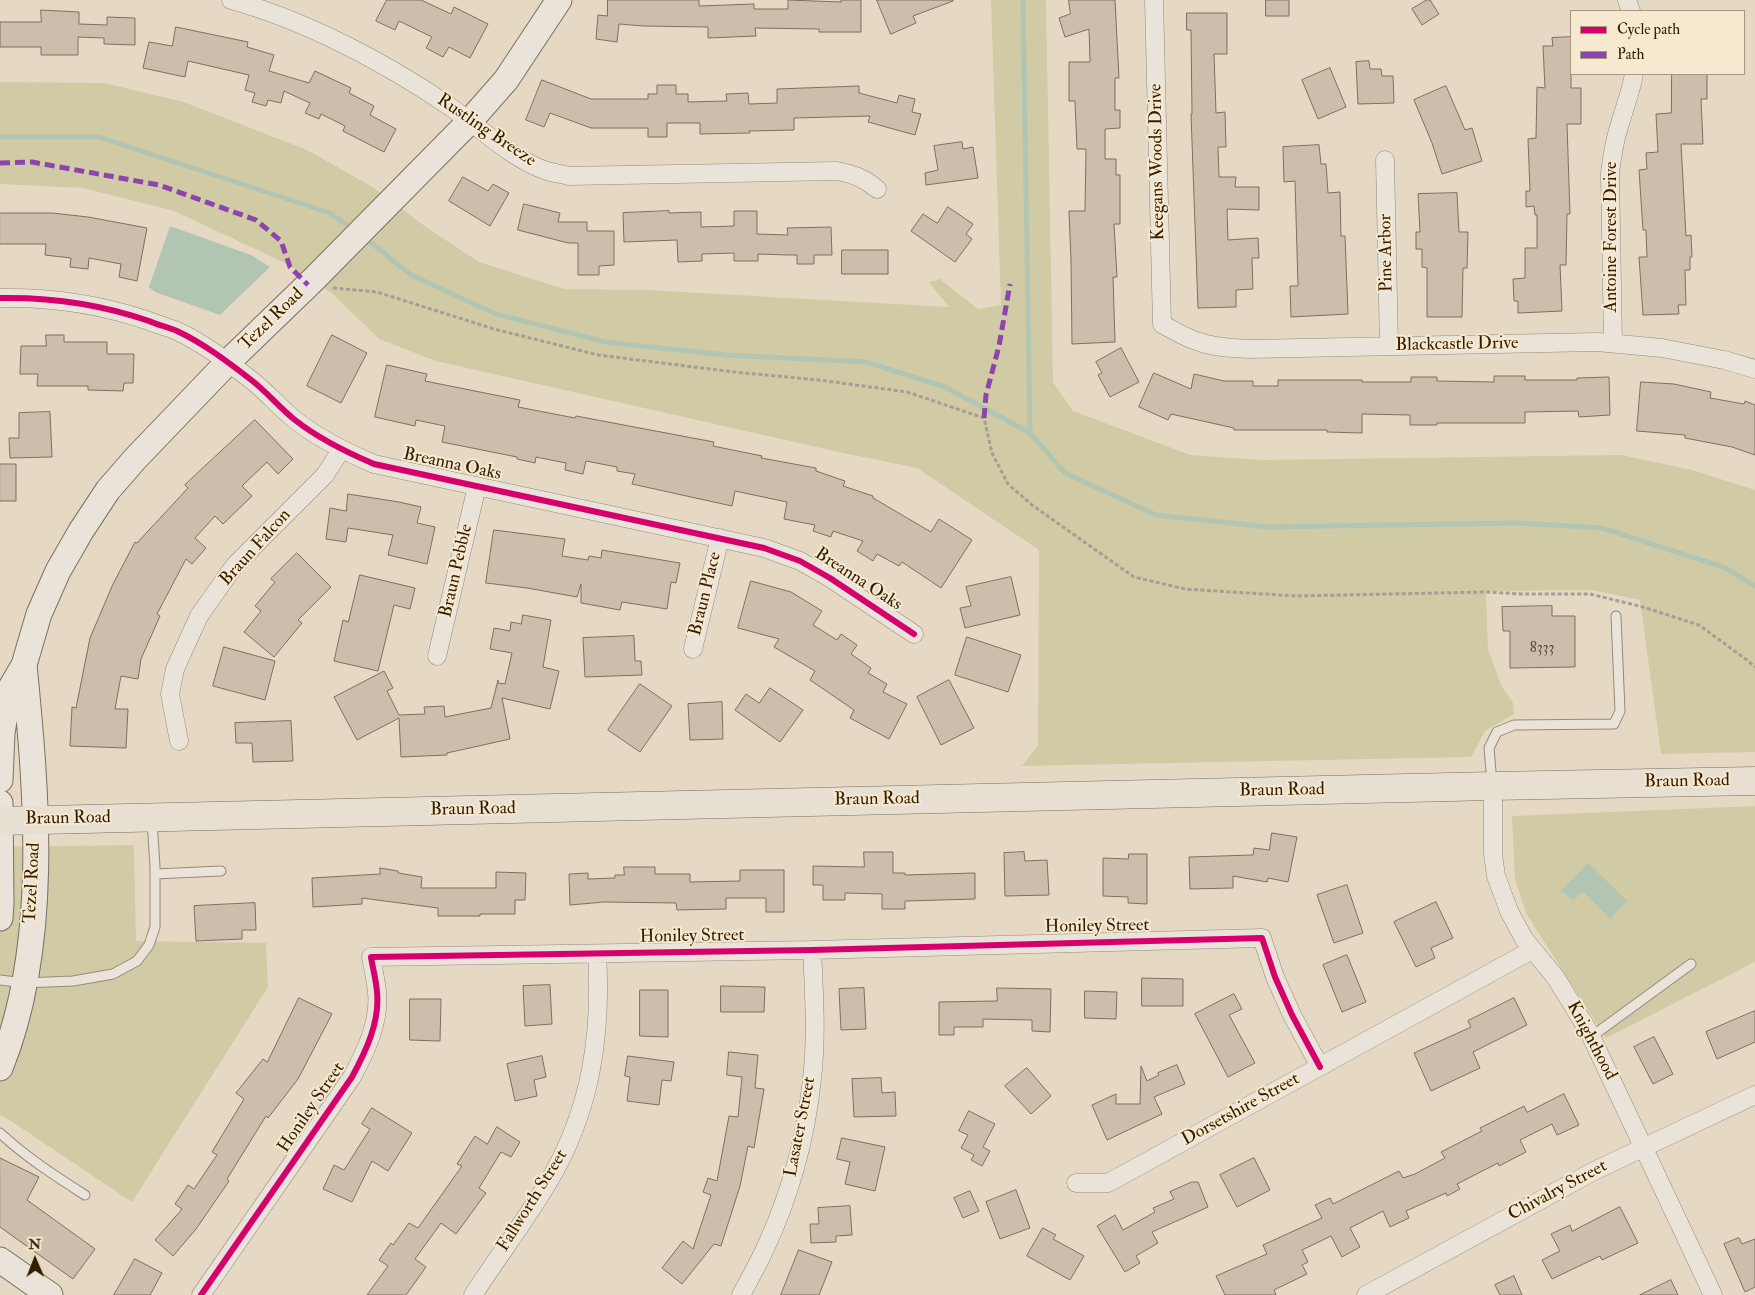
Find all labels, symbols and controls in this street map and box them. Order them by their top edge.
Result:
legend [1570,10,1745,75]
text: Cycle path [1617,20,1680,39]
text: Path [1617,45,1644,64]
street label: Keegans Woods Drive [1146,83,1170,241]
street label: Rustling Breeze [432,90,540,172]
street label: Antoine Forest Drive [1601,161,1623,313]
street label: Pine Arbor [1376,214,1398,292]
street label: Tezel Road [235,284,309,356]
street label: Blackcastle Drive [1395,333,1519,357]
street label: Breanna Oaks [401,444,503,486]
street label: Braun Falcon [216,505,296,591]
street label: Braun Pebble [436,522,478,620]
street label: Breanna Oaks [810,544,906,616]
street label: Braun Place [685,550,727,638]
house number: 8333 [1530,640,1554,658]
street label: Braun Road [1644,770,1730,794]
street label: Braun Road [1239,779,1325,803]
street label: Braun Road [834,788,920,812]
street label: Braun Road [430,798,516,822]
street label: Braun Road [25,807,111,831]
street label: Tezel Road [20,842,46,924]
street label: Honiley Street [1045,915,1149,939]
street label: Honiley Street [640,925,744,949]
street label: Knighthood [1561,998,1621,1084]
street label: Honiley Street [274,1059,350,1157]
street label: Dorsetshire Street [1178,1069,1304,1151]
street label: Lasater Street [781,1075,821,1179]
street label: Fallworth Street [493,1146,573,1256]
street label: Chivalry Street [1505,1156,1611,1226]
north arrow [10,1235,60,1285]
text: N [28,1236,41,1253]

